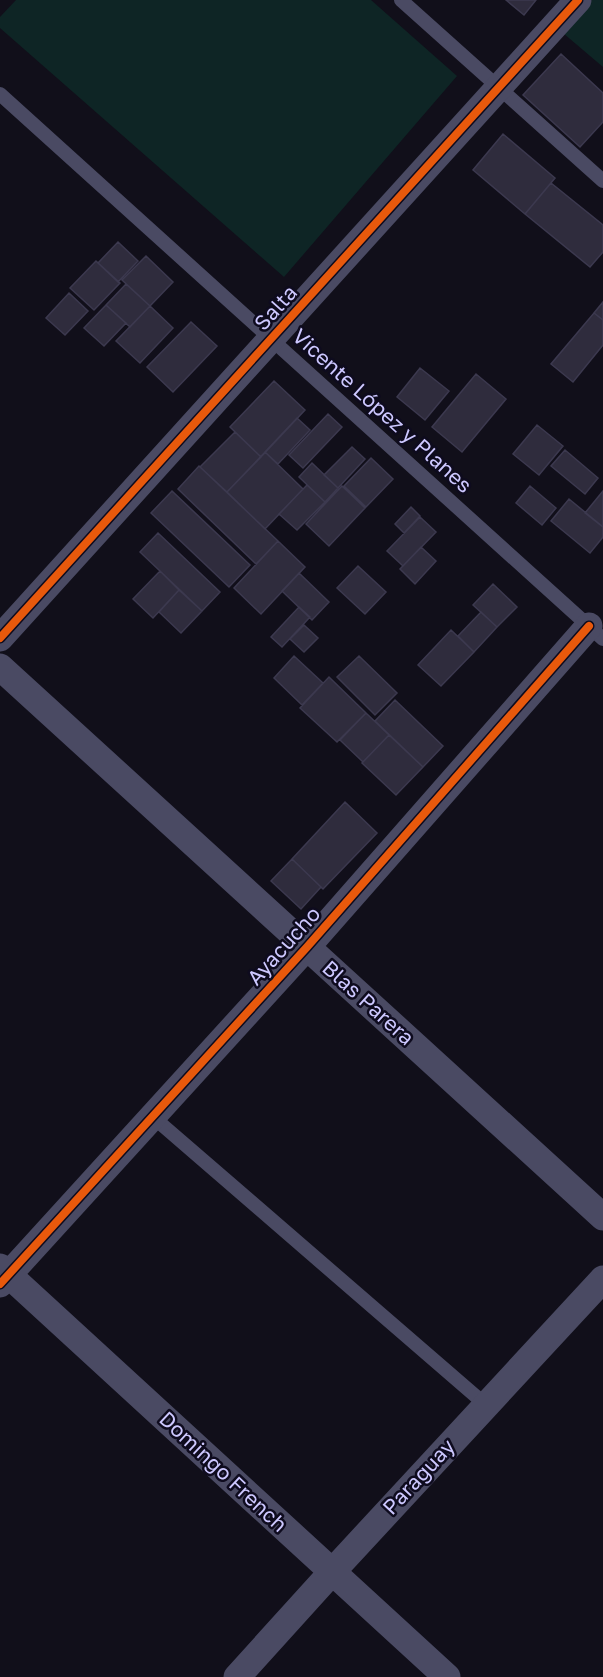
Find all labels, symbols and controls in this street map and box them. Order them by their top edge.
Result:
street label: Salta [248,279,302,335]
street label: Vicente López y Planes [287,323,478,498]
street label: Ayacucho [241,901,325,990]
street label: Blas Parera [317,954,420,1050]
street label: Domingo French [154,1405,293,1537]
street label: Paraguay [377,1433,460,1520]

